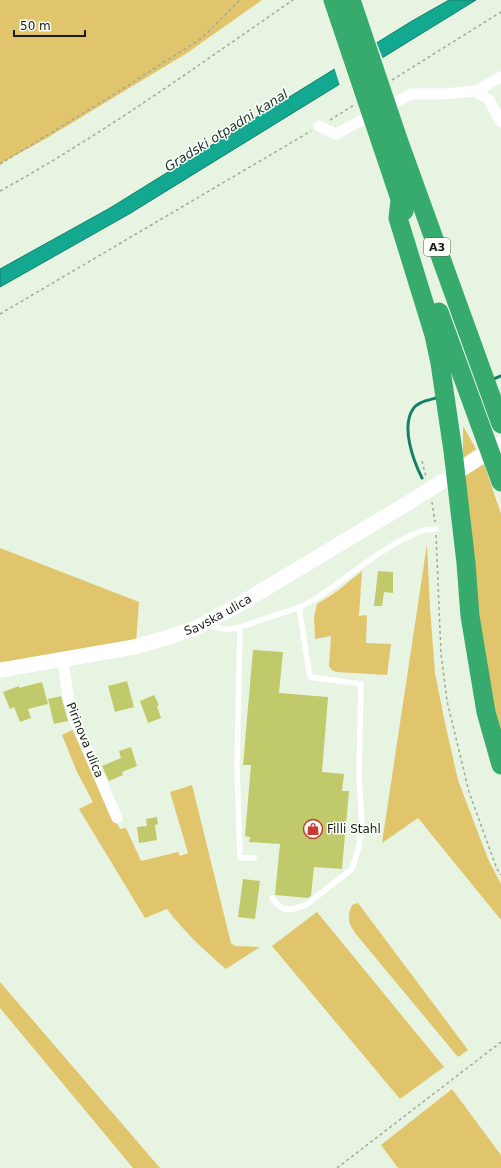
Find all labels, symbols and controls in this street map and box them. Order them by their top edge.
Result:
scale bar [14,12,85,38]
text: 50 m [20,19,51,33]
water label: Gradski otpadni kanal [162,86,291,175]
road number: A3 [424,238,450,256]
street label: Savska ulica [182,592,254,638]
street label: Pirinova ulica [64,700,106,780]
shop icon: Filli Stahl [302,818,324,840]
place label: Filli Stahl [327,822,381,836]

